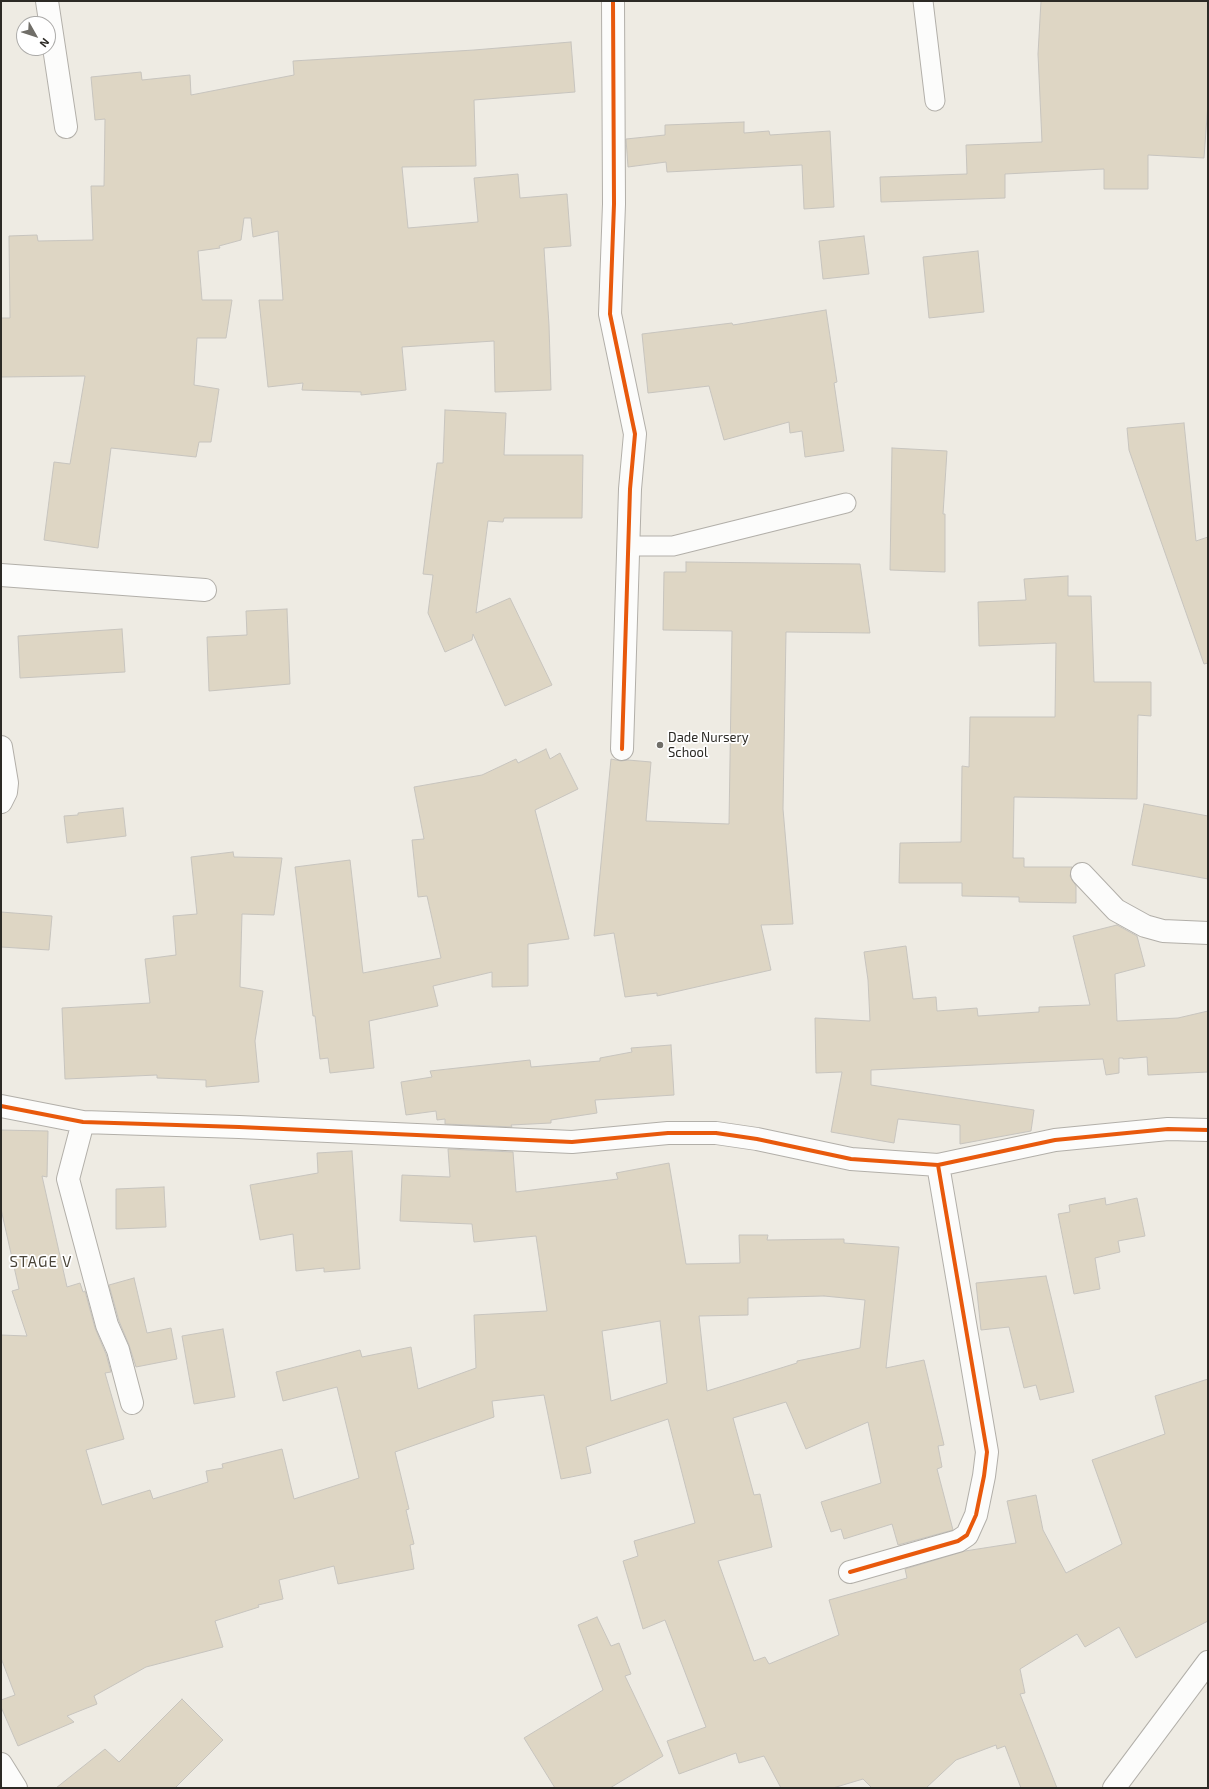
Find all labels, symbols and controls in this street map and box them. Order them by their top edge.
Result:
north arrow [16,16,56,56]
text: N [37,36,52,50]
place label: Dade Nursery School [668,730,749,761]
marker: Dade Nursery School [655,740,665,750]
district label: STAGE V [10,1253,72,1271]

